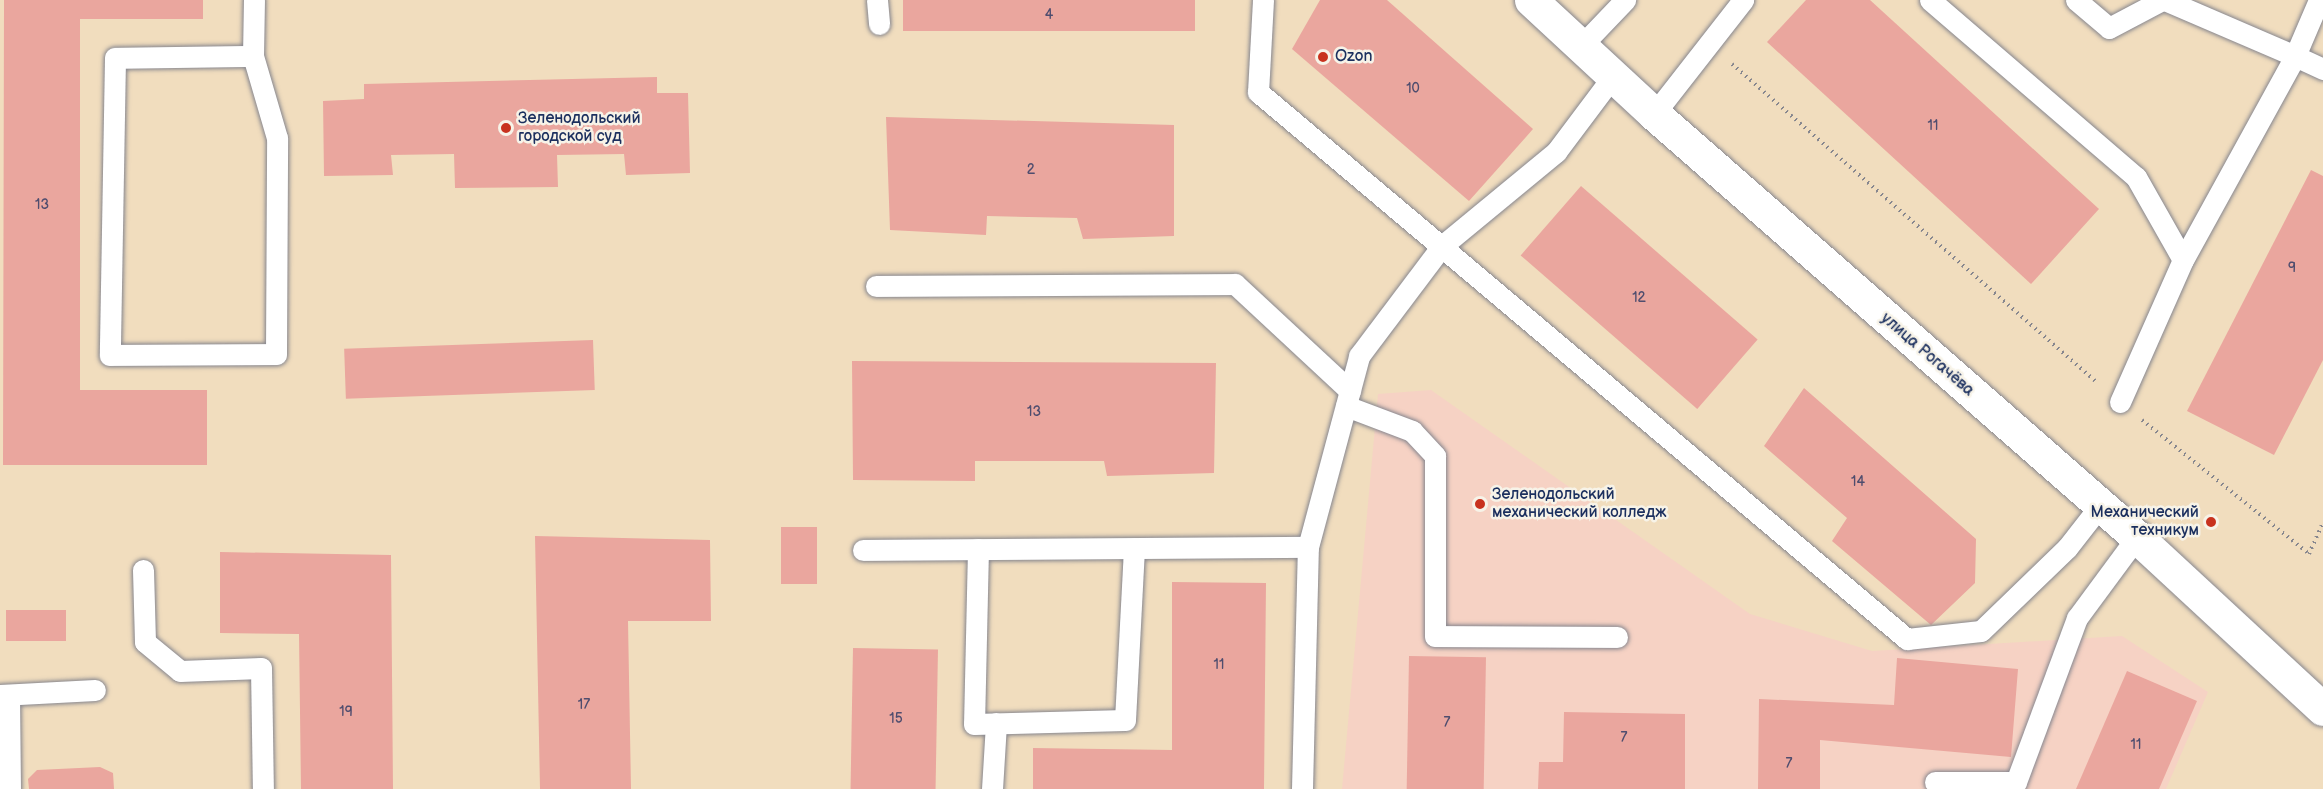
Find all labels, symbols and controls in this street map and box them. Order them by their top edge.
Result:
house number: 4 [1045,7,1053,23]
place label: Ozon [1335,47,1373,67]
marker: Ozon [1316,50,1330,64]
house number: 10 [1406,81,1420,97]
place label: Зеленодольский городской суд [518,109,641,147]
house number: 11 [1928,118,1938,134]
marker: Зеленодольский городской суд [499,121,513,135]
house number: 2 [1027,162,1035,178]
house number: 13 [35,197,49,213]
house number: 9 [2288,260,2296,276]
house number: 12 [1632,290,1646,306]
street label: улица Рогачёва [1876,309,1978,401]
house number: 13 [1027,404,1041,420]
house number: 14 [1851,474,1865,490]
place label: Зеленодольский механический колледж [1492,485,1666,523]
marker: Зеленодольский механический колледж [1473,497,1487,511]
place label: Механический техникум [2091,503,2199,541]
marker: Механический техникум [2204,515,2218,529]
house number: 11 [1214,657,1224,673]
house number: 17 [578,697,590,713]
house number: 19 [339,704,353,720]
house number: 15 [889,711,903,727]
house number: 7 [1444,715,1450,731]
house number: 7 [1621,730,1627,746]
house number: 11 [2131,737,2141,753]
house number: 7 [1786,756,1792,772]

